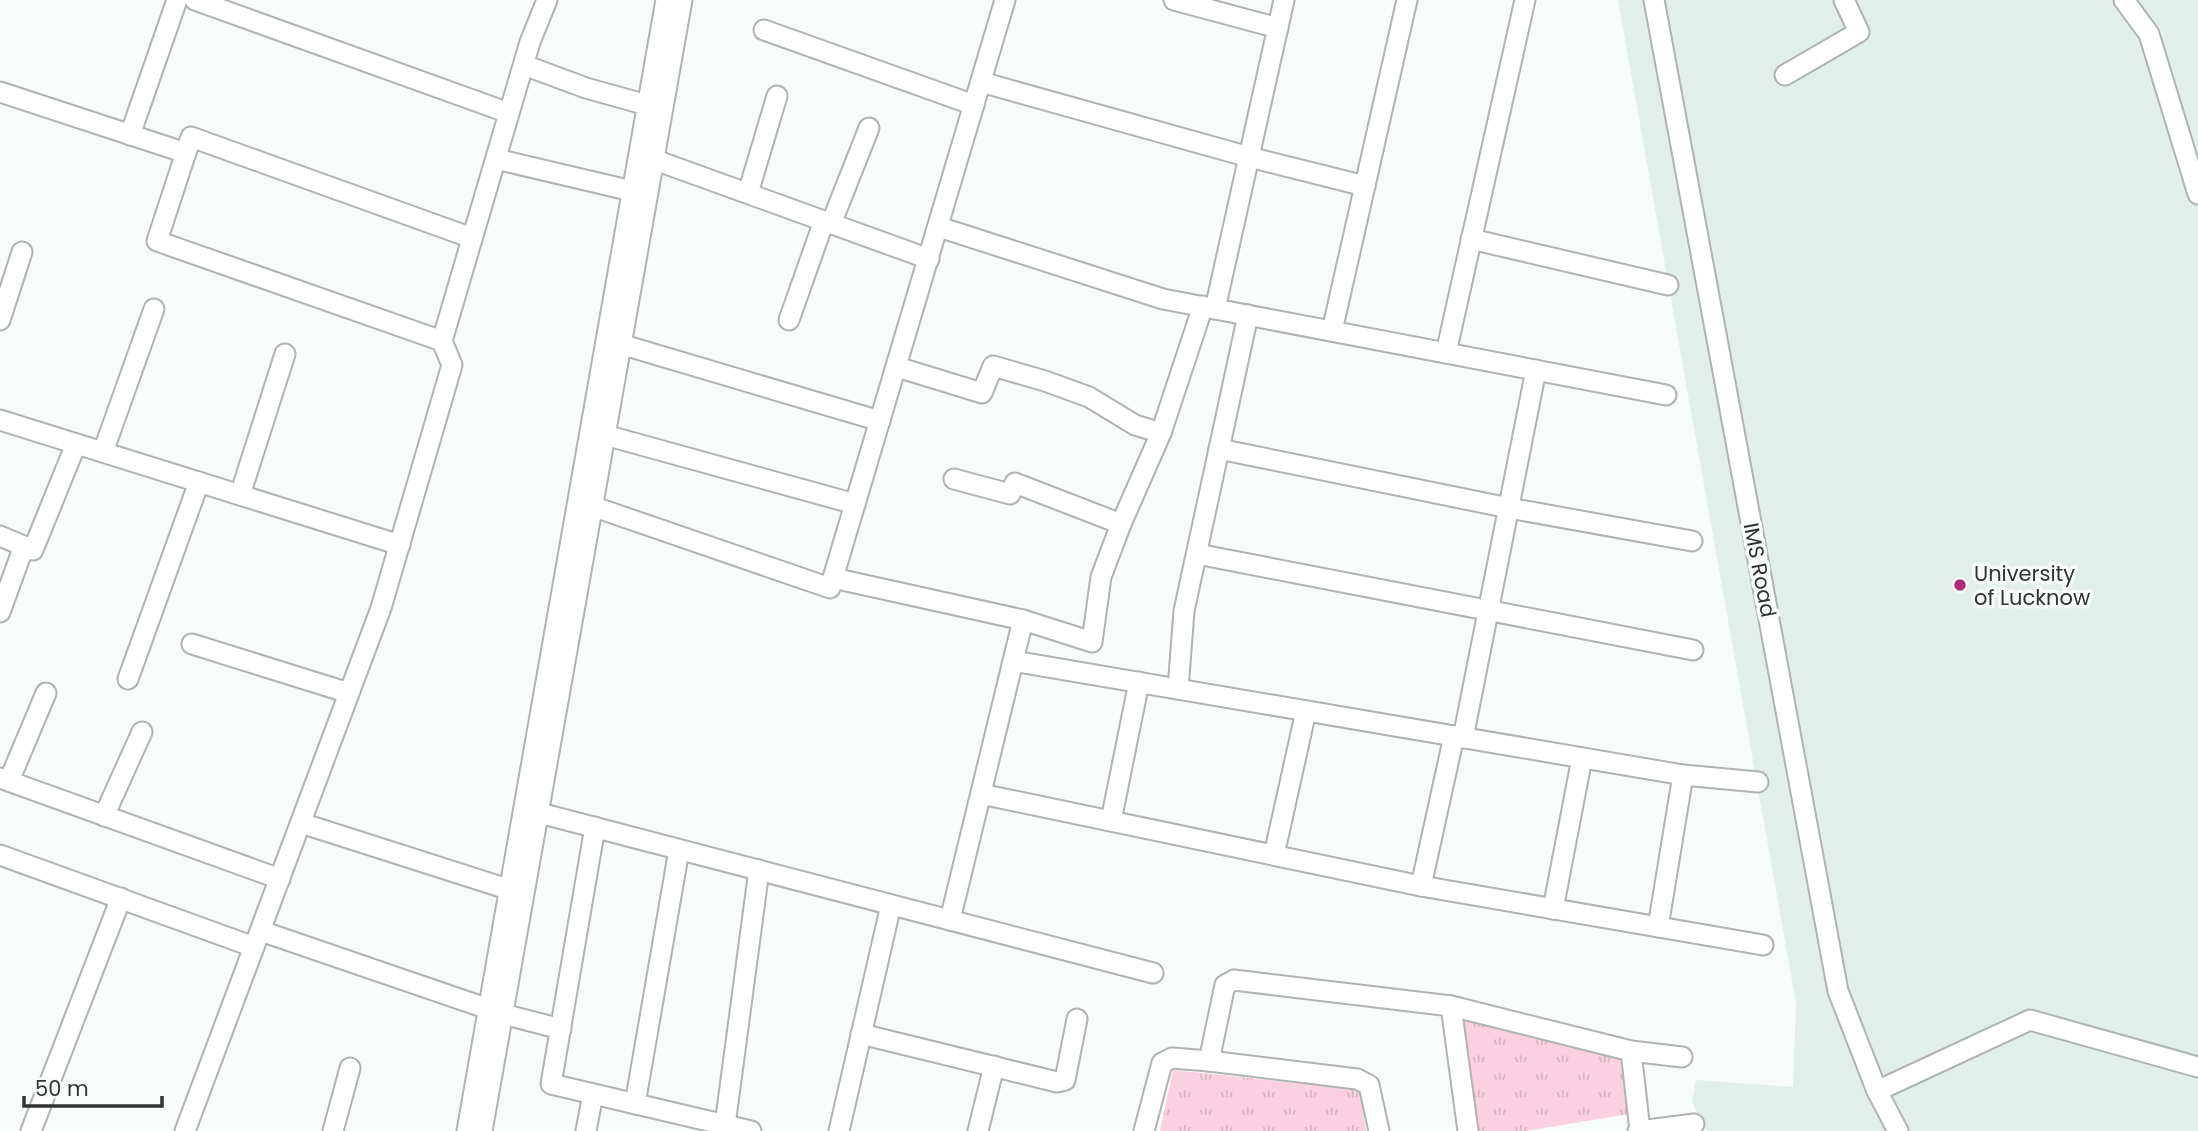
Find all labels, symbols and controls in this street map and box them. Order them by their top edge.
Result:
street label: IMS Road [1737,520,1783,620]
place label: University of Lucknow [1974,559,2090,612]
marker: University of Lucknow [1952,577,1968,593]
scale bar [24,1064,163,1108]
text: 50 m [35,1074,89,1103]

